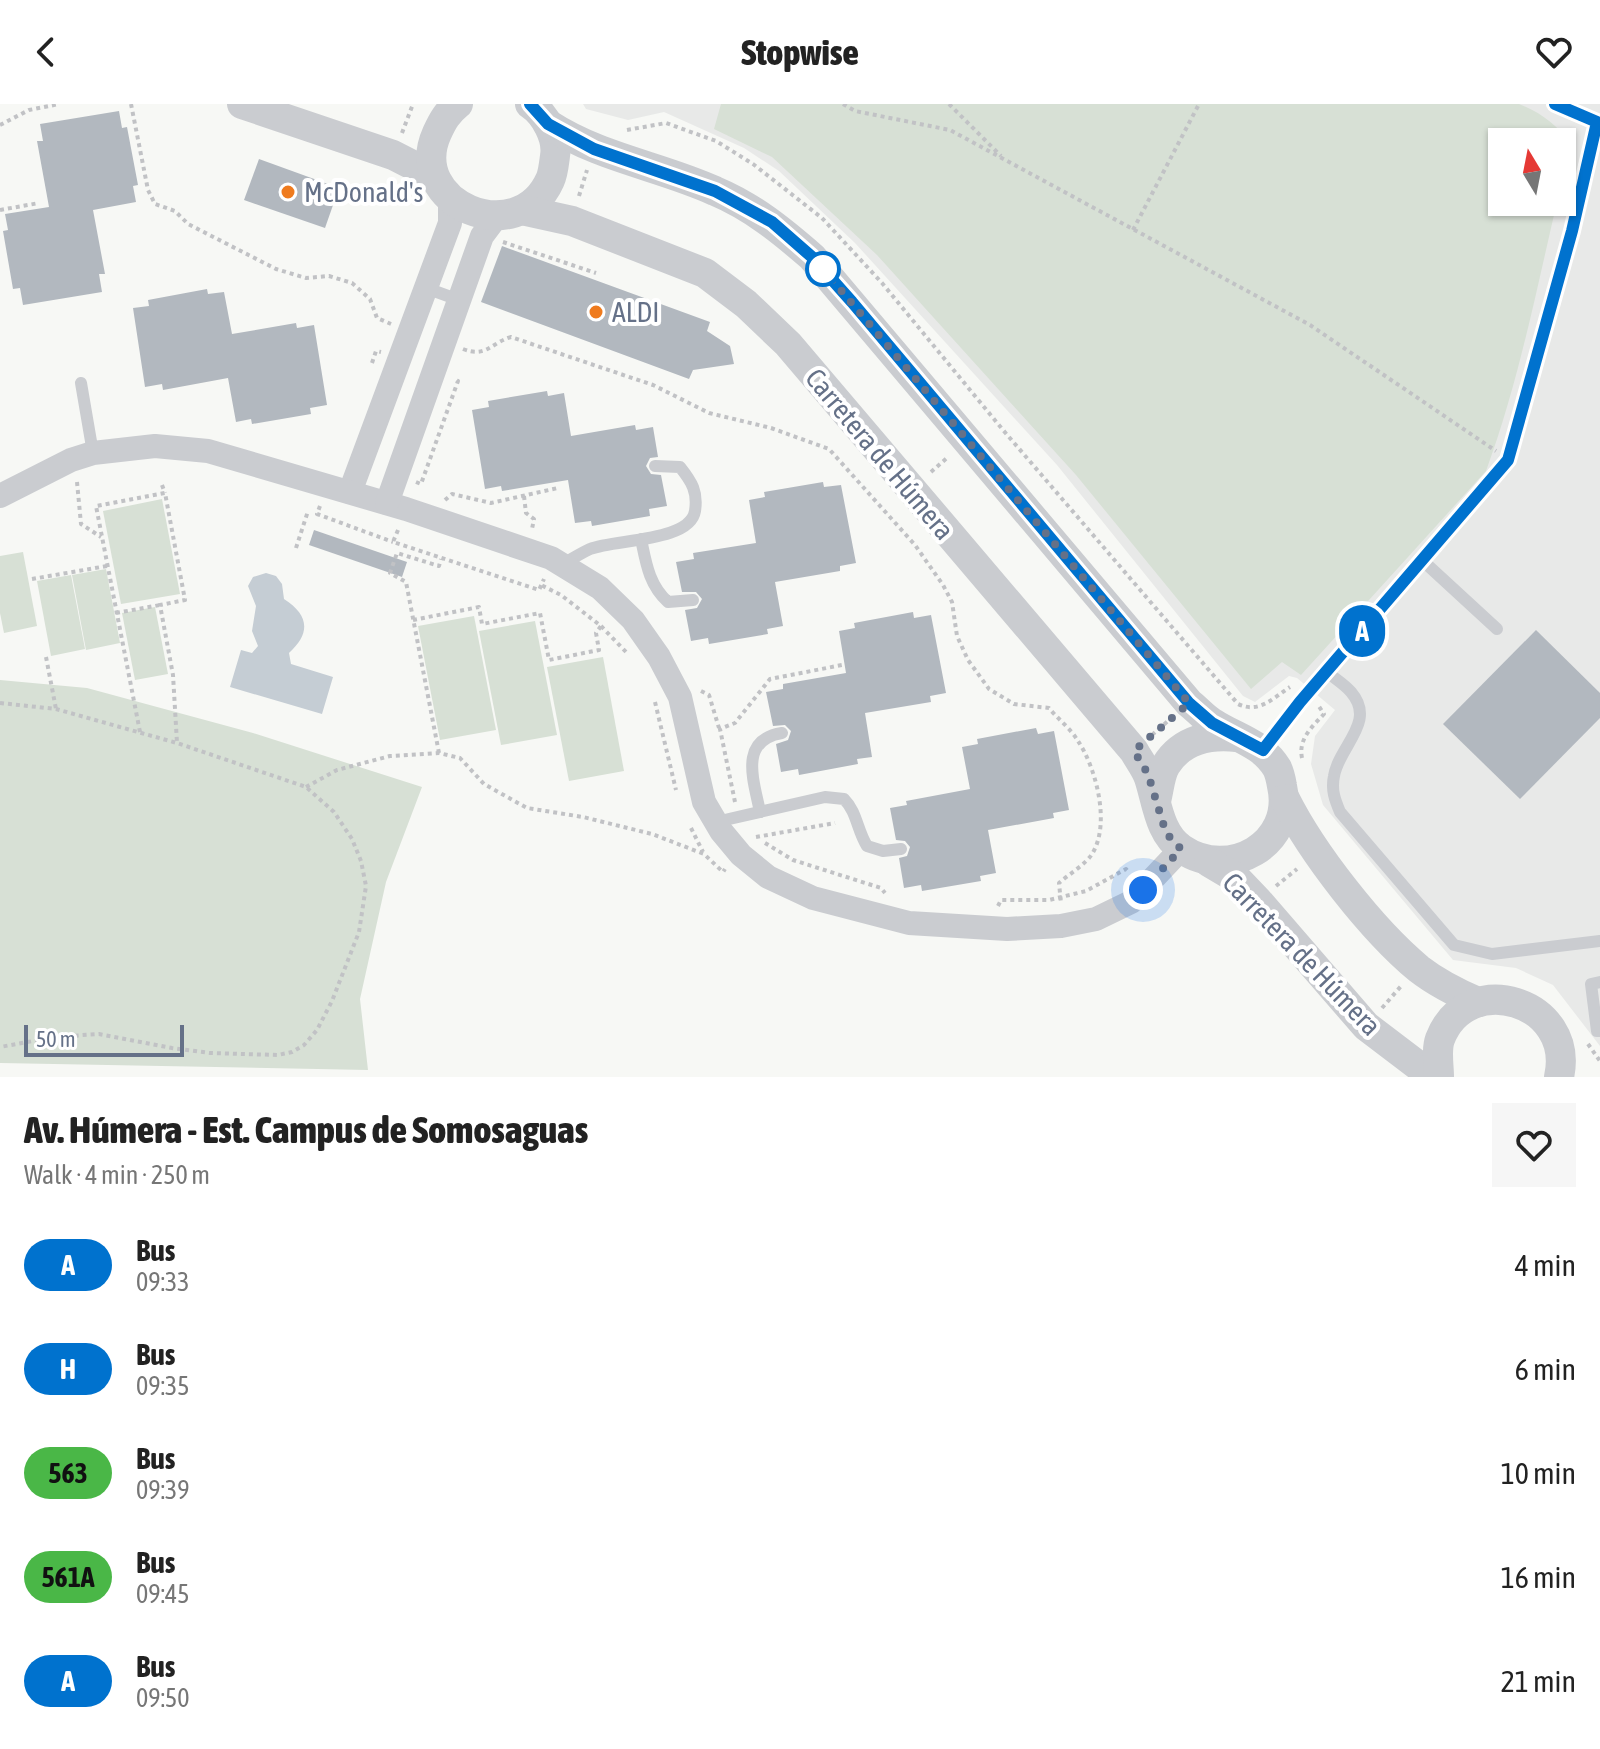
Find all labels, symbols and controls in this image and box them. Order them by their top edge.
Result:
icon: back [24,30,68,74]
icon: heart [1532,30,1576,74]
text: Stopwise [741,31,859,73]
north arrow [1488,128,1576,216]
map controls [1488,128,1576,216]
place label: McDonald's [304,176,423,208]
marker: McDonald's [279,183,297,201]
unlabelled marker [806,252,840,286]
place label: ALDI [612,296,659,328]
marker: ALDI [587,303,605,321]
street label: Carretera de Húmera [799,362,961,546]
line badge: A [1336,605,1388,657]
text: A [1355,615,1369,647]
street label: Carretera de Húmera [1216,866,1388,1042]
your location [1123,870,1163,910]
scale bar [24,1021,184,1057]
text: 50 m [36,1026,76,1052]
button: heart [1492,1103,1576,1187]
text: Av. Húmera - Est. Campus de Somosaguas [24,1108,588,1151]
text: Walk · 4 min · 250 m [24,1160,210,1190]
text: Bus [136,1233,175,1267]
text: 4 min [1515,1248,1576,1282]
text: A [61,1249,75,1281]
text: 09:33 [136,1267,190,1297]
text: Bus [136,1337,175,1371]
text: 6 min [1515,1352,1576,1386]
text: H [60,1353,76,1385]
text: 09:35 [136,1371,190,1401]
text: Bus [136,1441,175,1475]
text: 10 min [1501,1456,1576,1490]
text: 563 [48,1457,88,1489]
text: 09:39 [136,1475,190,1505]
text: Bus [136,1545,175,1579]
text: 16 min [1501,1560,1576,1594]
text: 561A [41,1561,95,1593]
text: 09:45 [136,1579,190,1609]
text: Bus [136,1649,175,1683]
text: 21 min [1501,1664,1576,1698]
text: A [61,1665,75,1697]
text: 09:50 [136,1683,190,1713]

